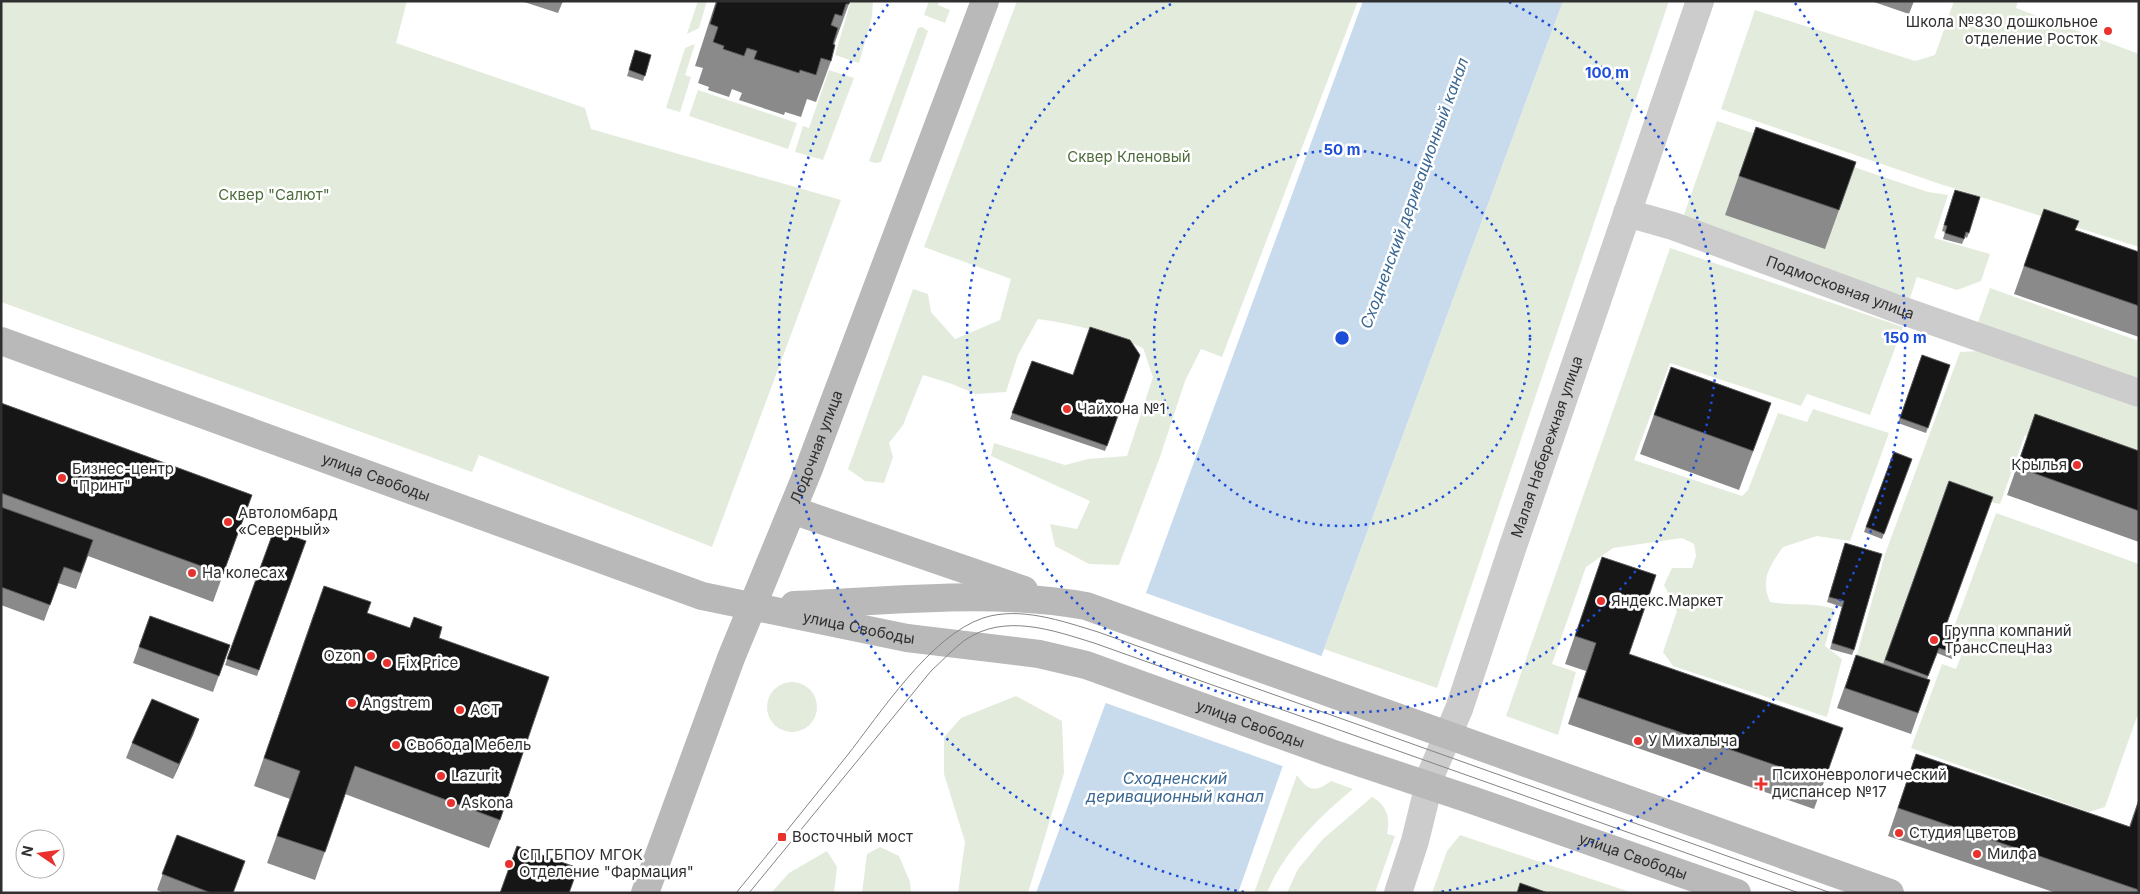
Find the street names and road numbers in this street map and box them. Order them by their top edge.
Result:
street label: Подмосковная улица [1764,251,1917,323]
street label: Малая Набережная улица [1507,353,1587,540]
street label: Лодочная улица [786,387,847,506]
street label: улица Свободы [319,449,433,505]
street label: улица Свободы [801,607,916,648]
street label: улица Свободы [1194,695,1307,752]
street label: улица Свободы [1576,828,1690,884]

